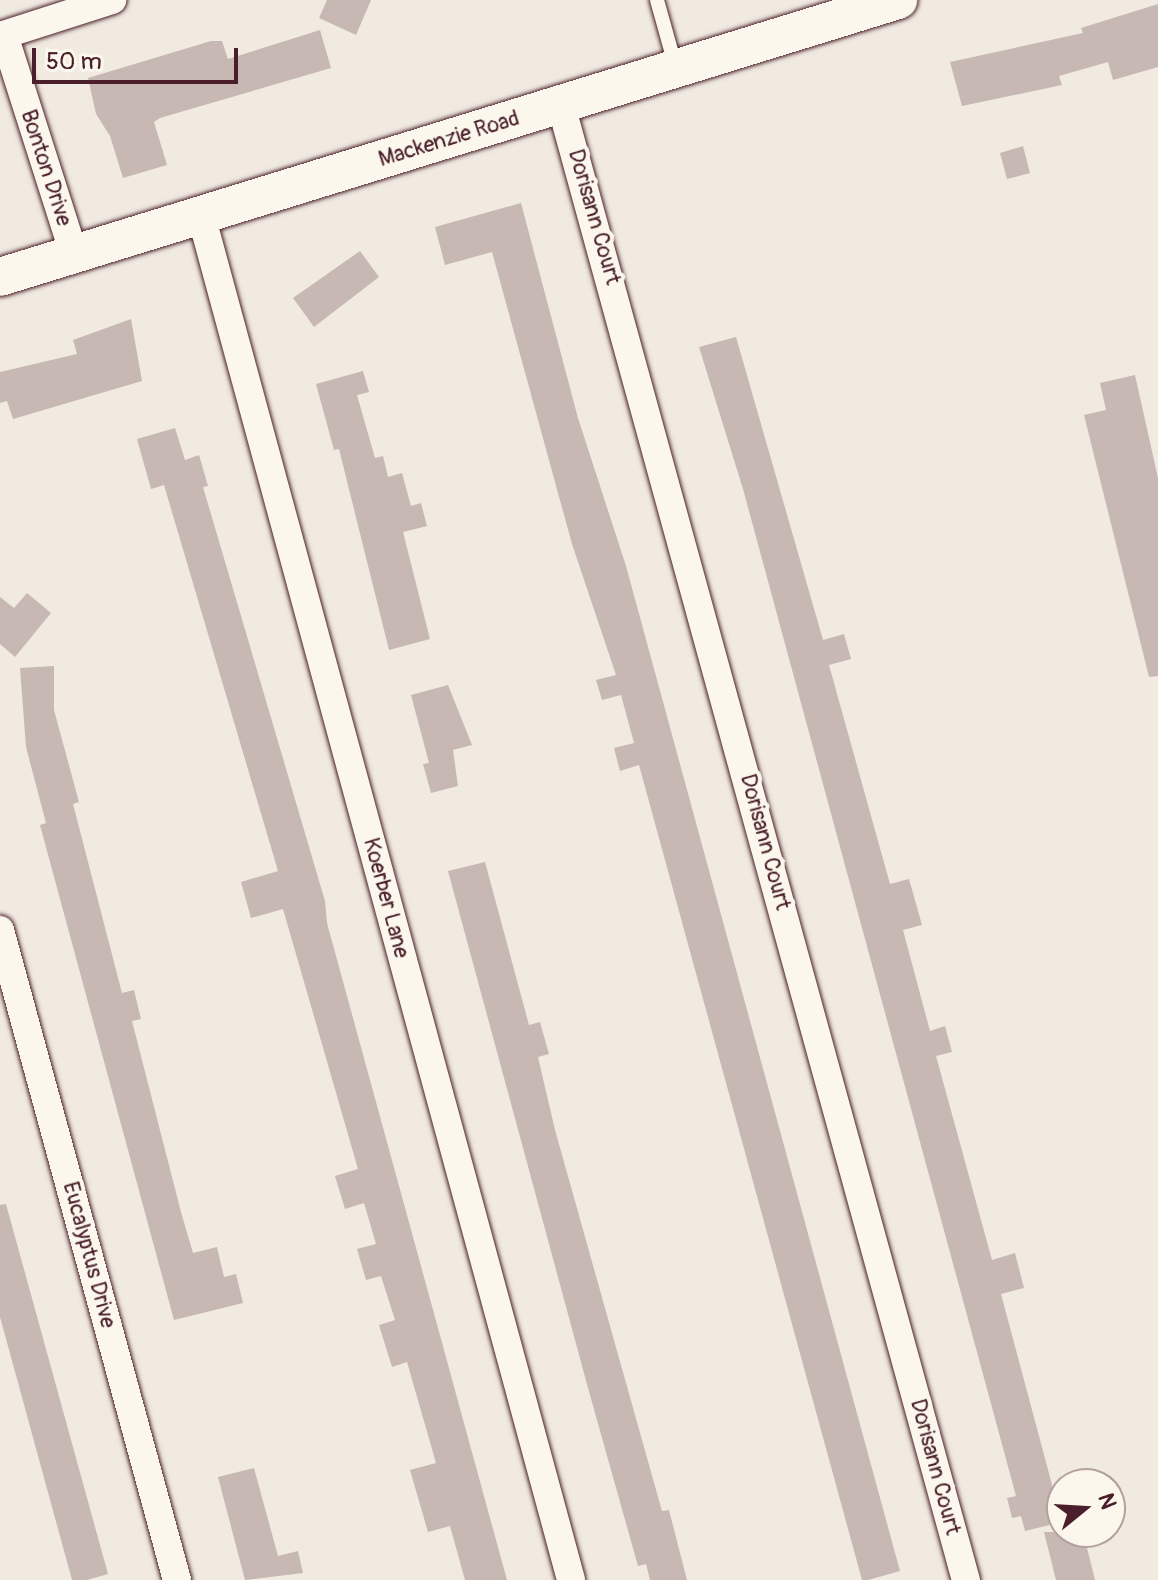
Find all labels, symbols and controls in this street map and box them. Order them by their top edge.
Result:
scale bar [36,32,242,82]
text: 50 m [46,47,102,76]
street label: Mackenzie Road [375,105,523,173]
street label: Bonton Drive [15,106,77,230]
street label: Dorisann Court [562,146,626,288]
street label: Dorisann Court [734,771,796,913]
street label: Koerber Lane [357,835,415,961]
street label: Eucalyptus Drive [57,1179,121,1331]
street label: Dorisann Court [904,1396,966,1538]
north arrow [1046,1468,1126,1548]
text: N [1091,1490,1123,1513]

